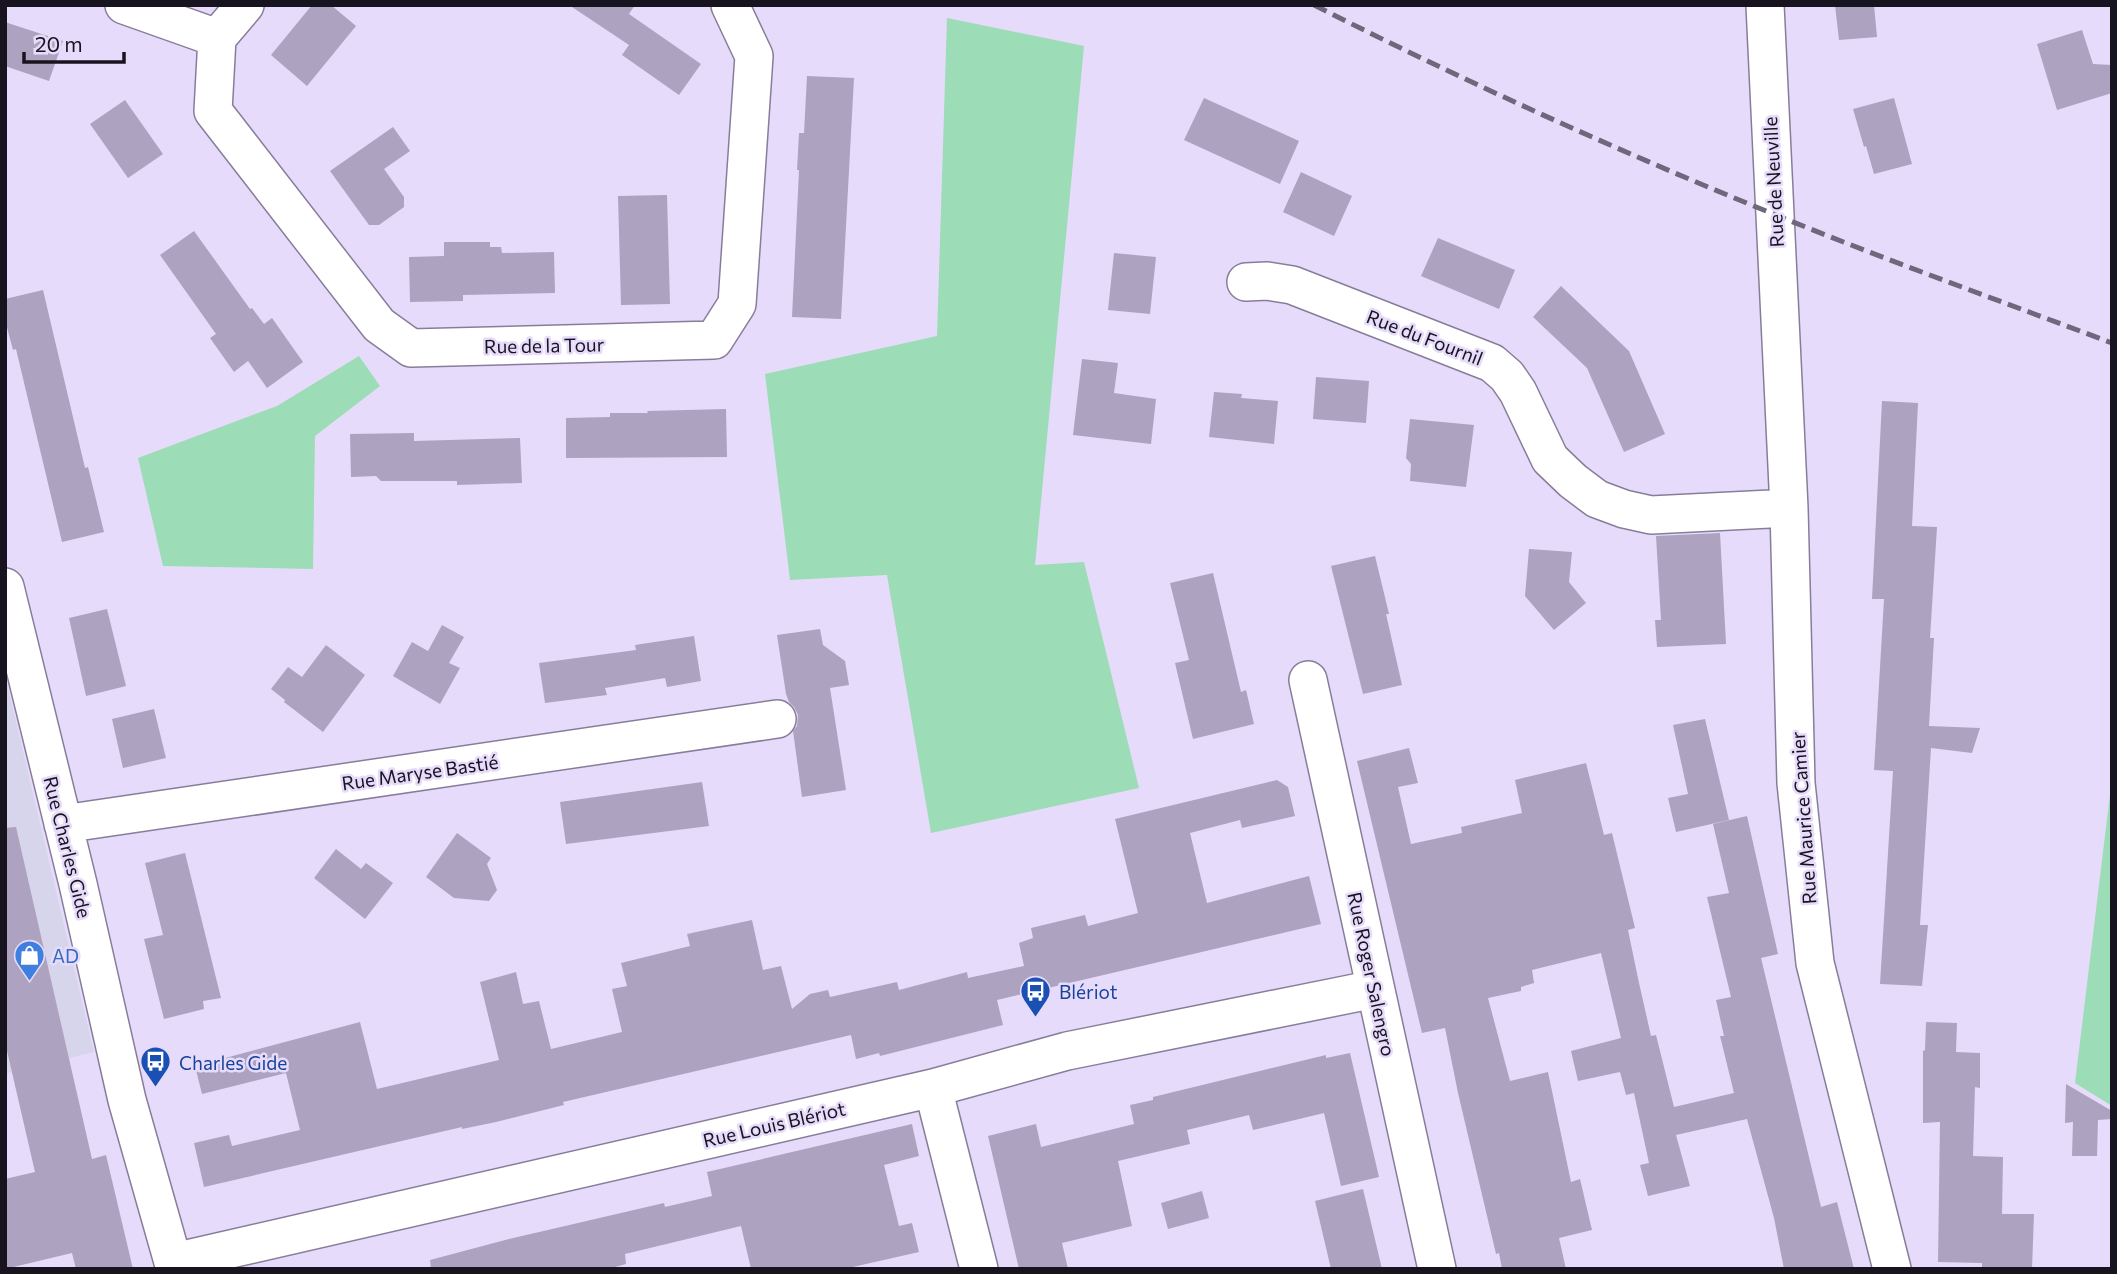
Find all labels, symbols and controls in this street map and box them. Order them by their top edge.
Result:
scale bar [24,21,124,65]
text: 20 m [35,31,83,56]
street label: Rue de Neuville [1758,116,1788,248]
street label: Rue du Fournil [1364,304,1486,370]
street label: Rue de la Tour [484,332,605,358]
street label: Rue Maurice Camier [1785,731,1821,905]
street label: Rue Maryse Bastié [340,750,500,794]
street label: Rue Charles Gide [39,774,97,920]
street label: Rue Roger Salengro [1343,890,1401,1058]
shop icon: AD [12,938,46,982]
place label: AD [52,944,79,967]
bus stop icon: Blériot [1019,974,1053,1018]
place label: Blériot [1059,980,1118,1003]
bus stop icon: Charles Gide [139,1045,173,1089]
place label: Charles Gide [179,1051,287,1074]
street label: Rue Louis Blériot [701,1096,848,1152]

